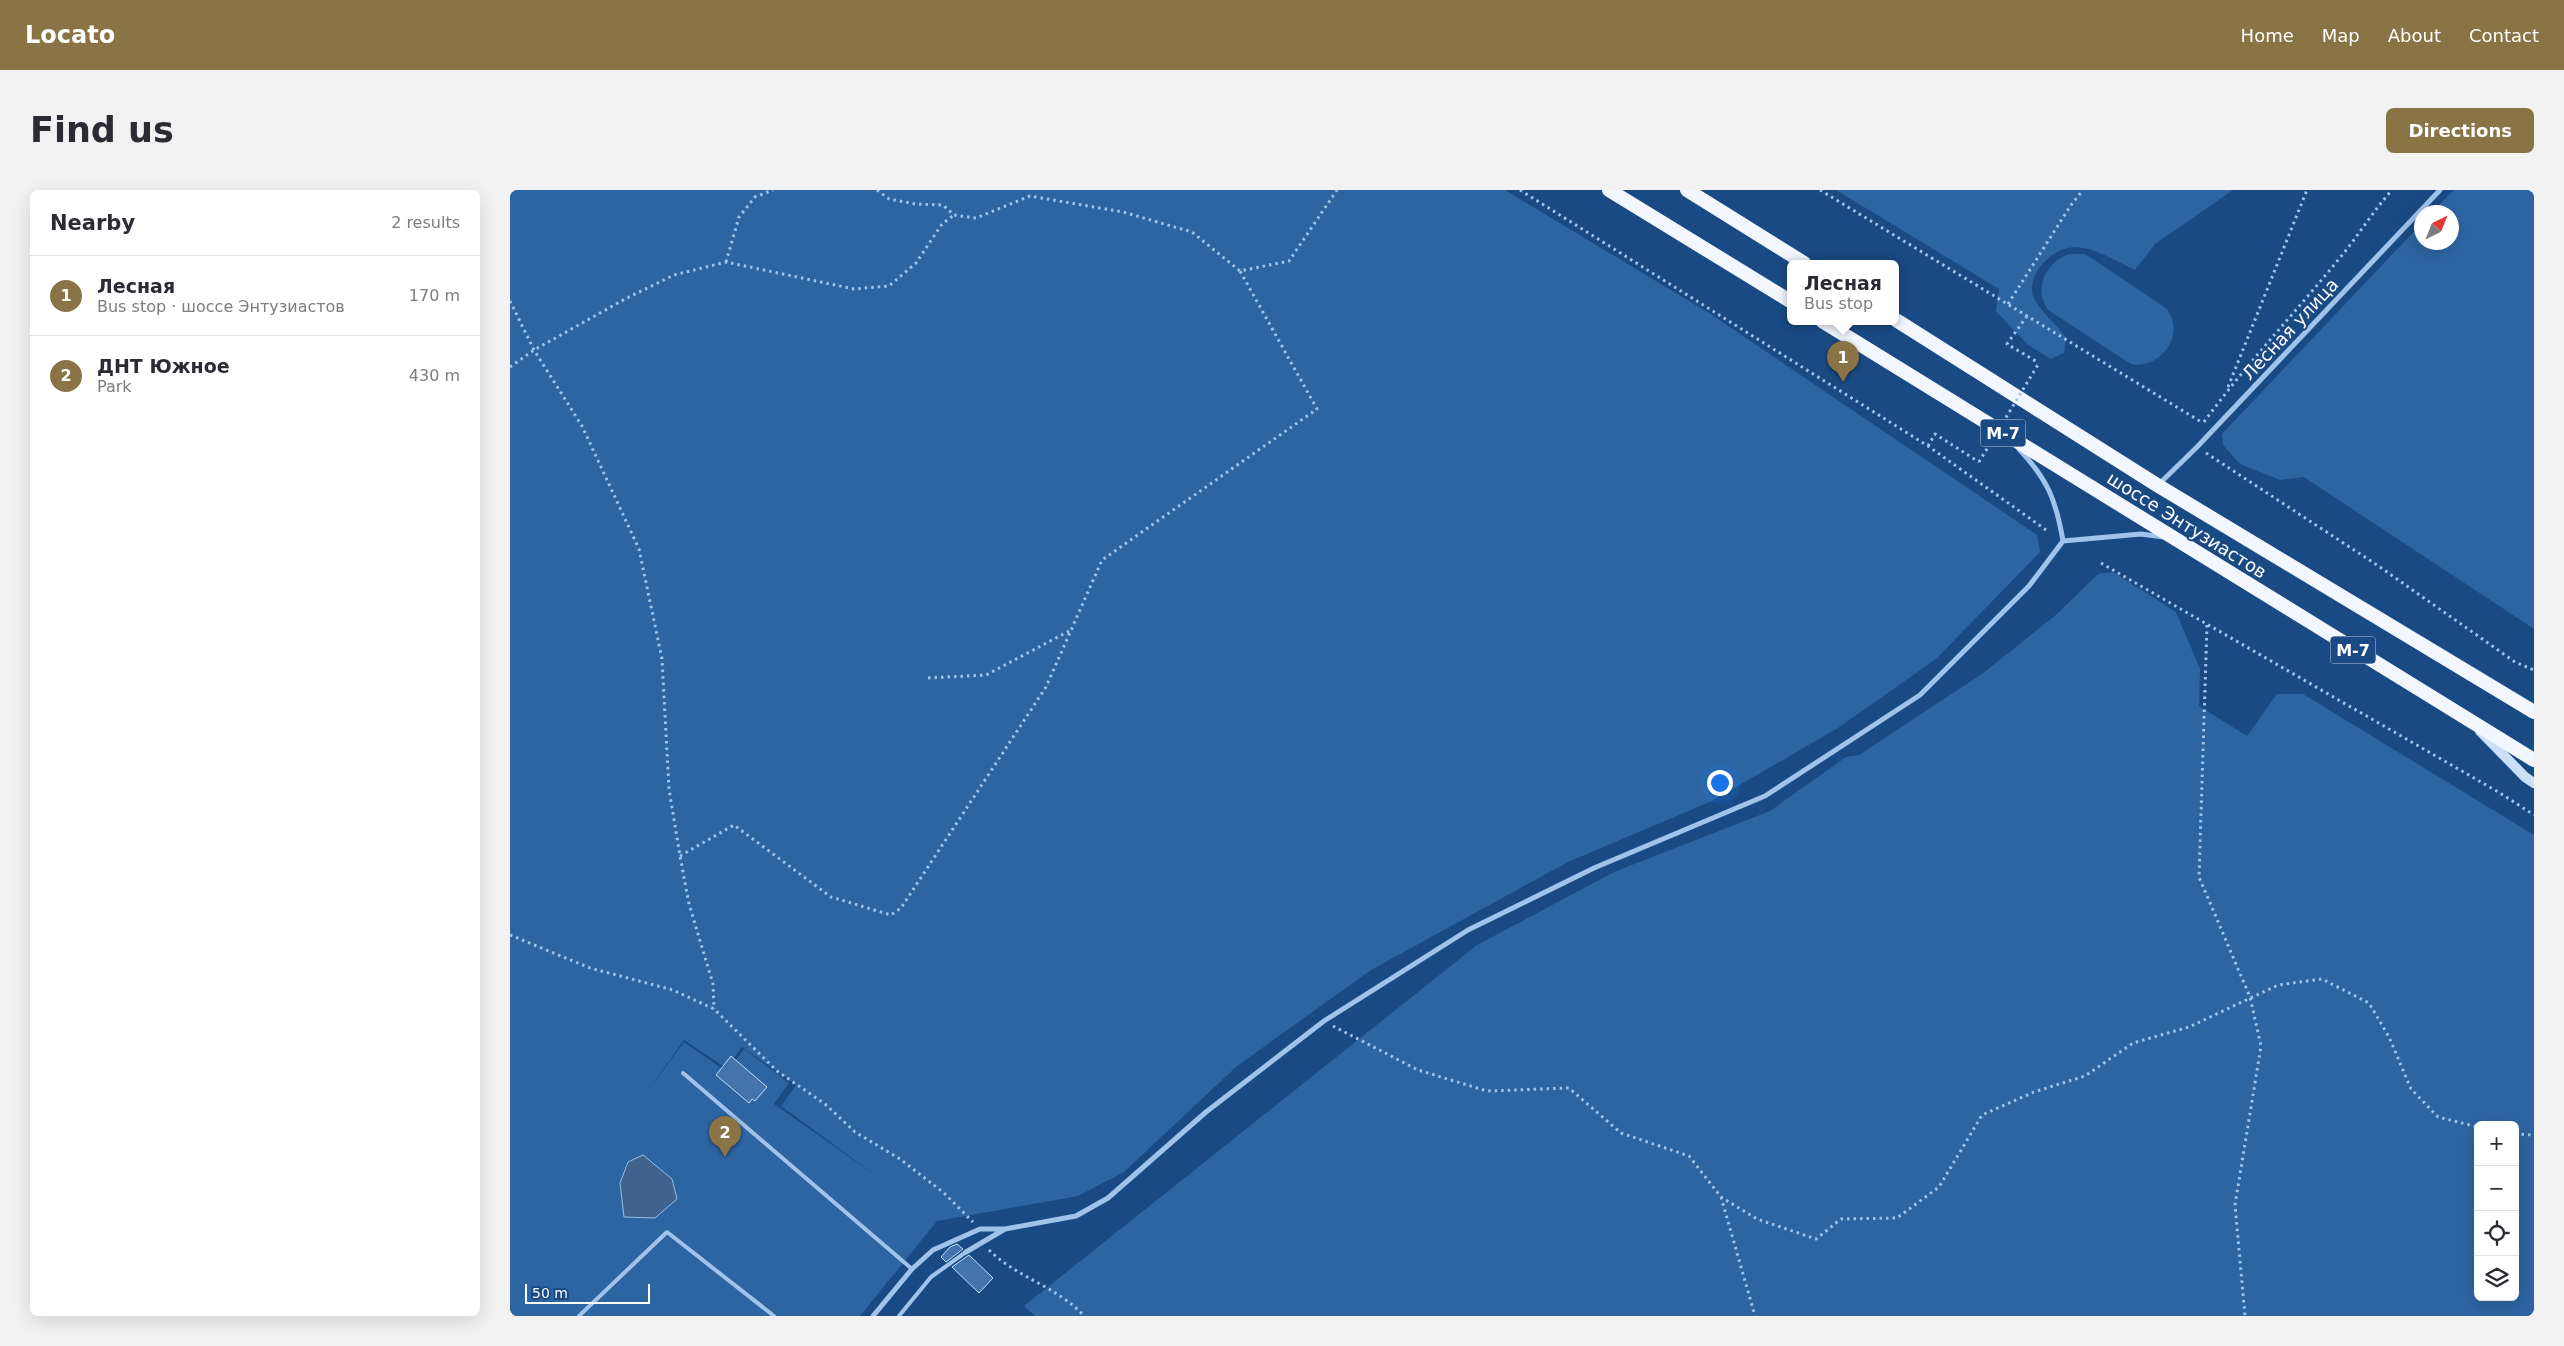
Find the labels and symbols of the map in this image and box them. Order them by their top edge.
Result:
north arrow [2414,205,2459,250]
street label: Лесная улица [2238,274,2342,384]
pin: 1 [1827,341,1859,382]
road number: М-7 [1980,420,2026,446]
street label: шоссе Энтузиастов [2103,467,2271,583]
road number: М-7 [2330,636,2376,664]
your location [1707,770,1733,796]
pin: 2 [709,1116,741,1157]
scale bar [525,1281,650,1304]

